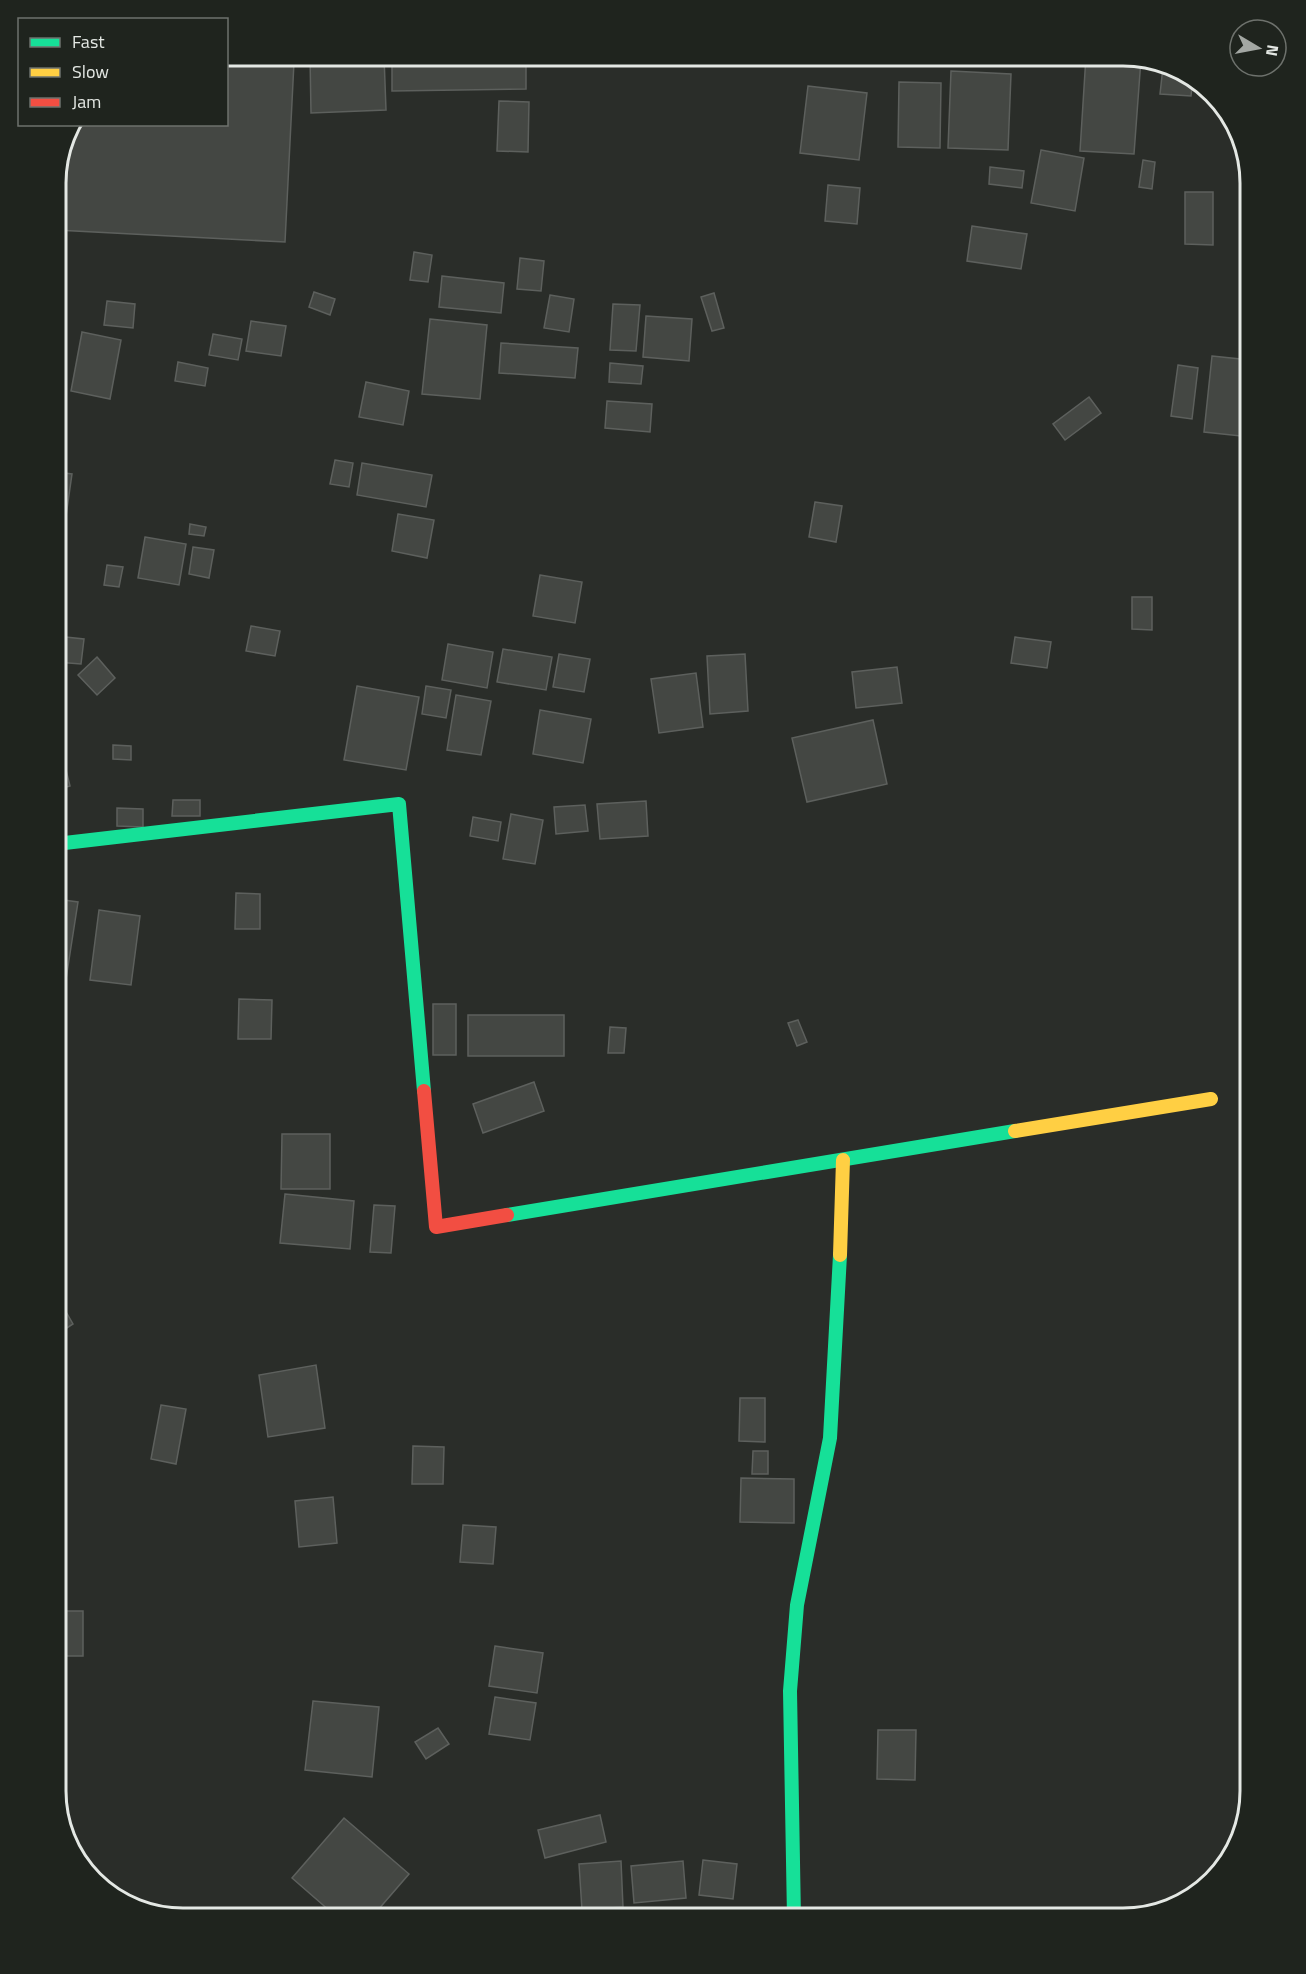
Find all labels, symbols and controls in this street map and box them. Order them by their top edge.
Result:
legend [18,18,228,126]
north arrow [1228,18,1288,78]
text: Fast [72,28,105,55]
text: N [1260,43,1286,58]
text: Slow [72,58,109,85]
text: Jam [72,88,101,115]

